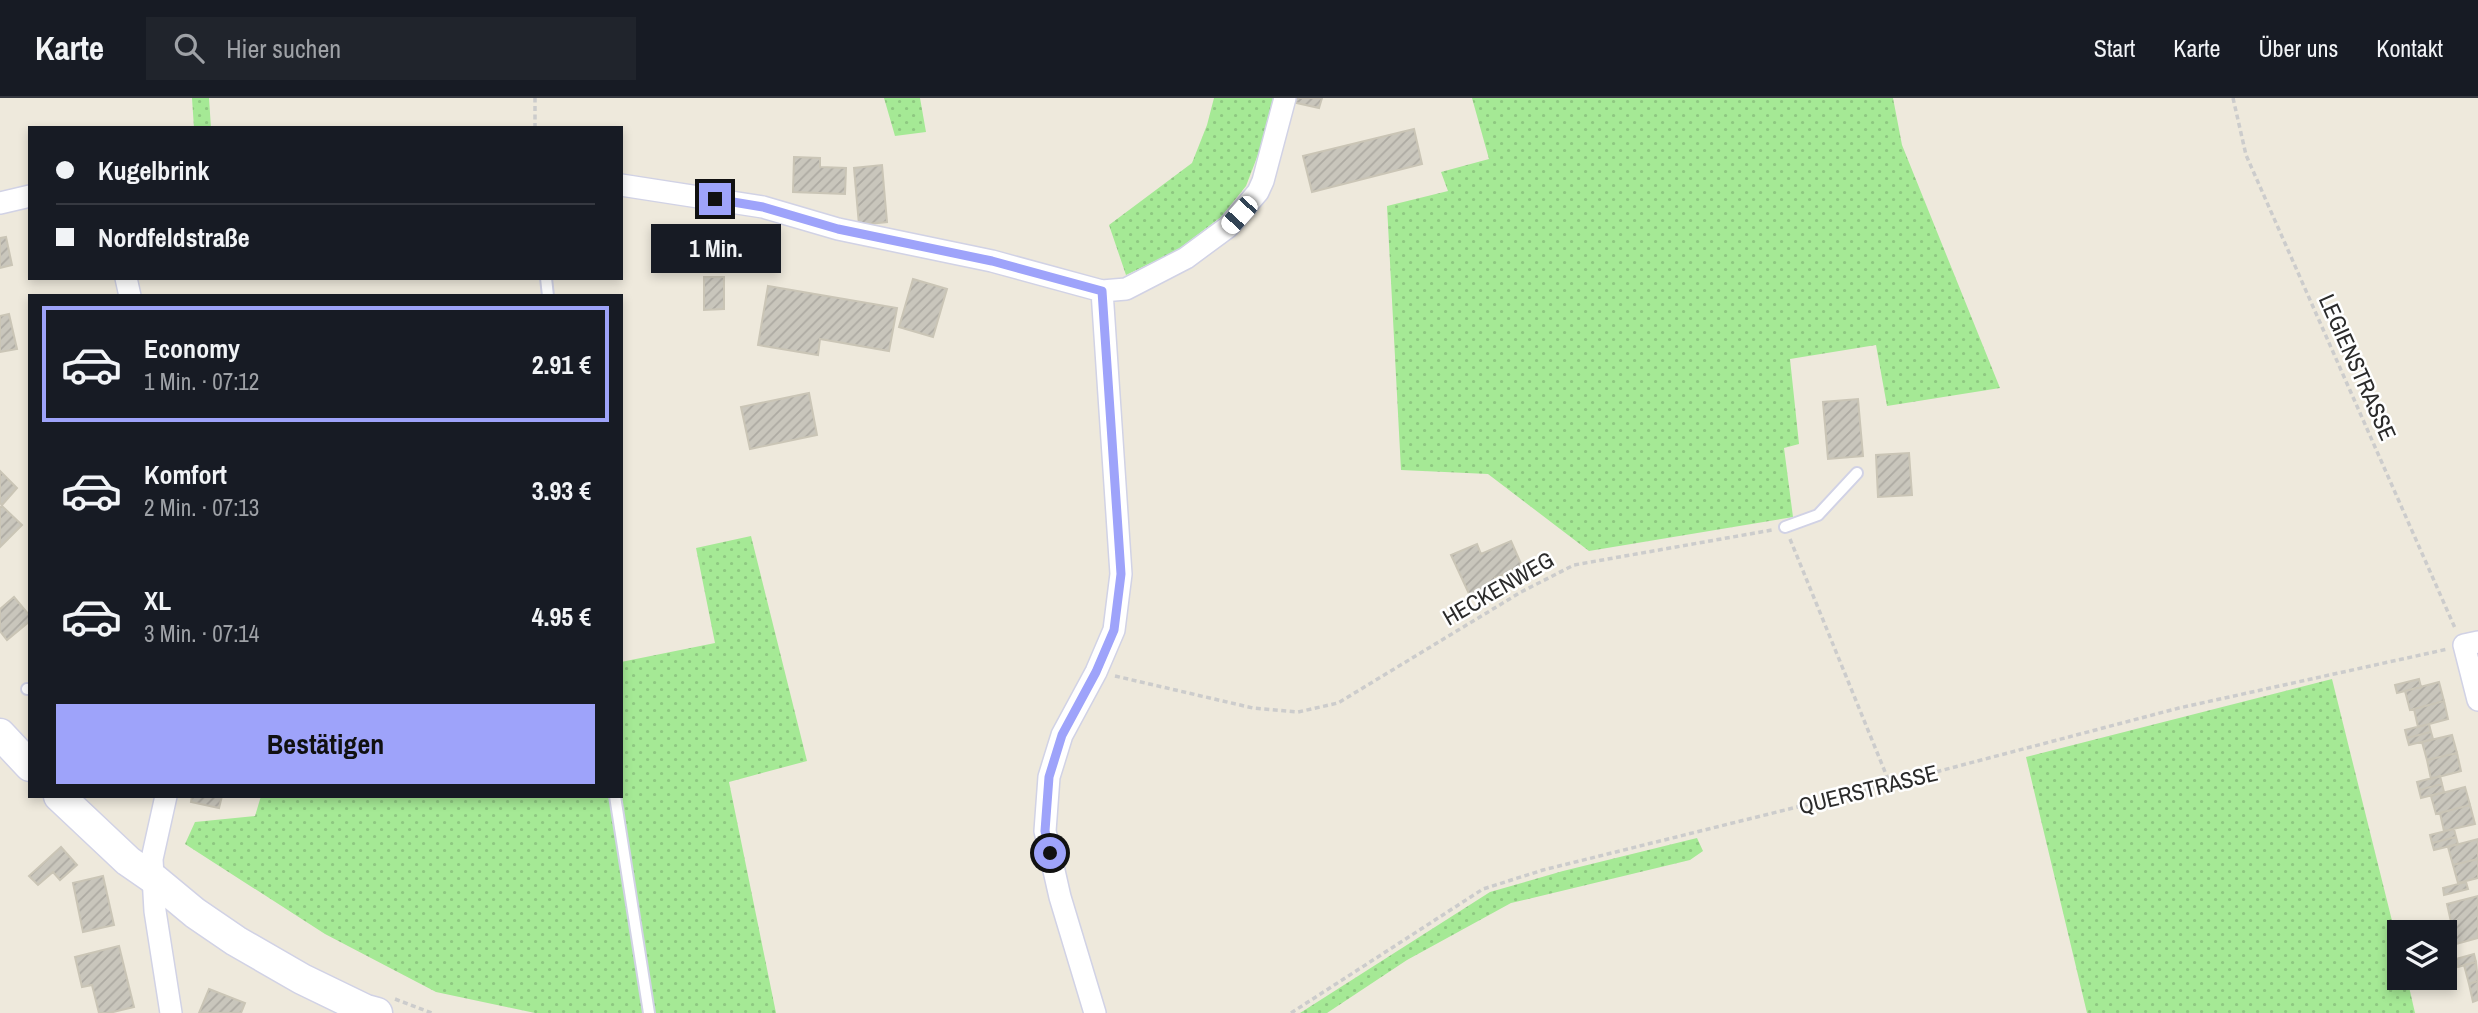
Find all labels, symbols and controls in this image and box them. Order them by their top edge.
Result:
search box [146,17,636,80]
text: Karte [35,26,104,70]
icon: search [170,29,208,67]
text: Hier suchen [226,31,341,66]
text: Start [2094,32,2135,64]
text: Karte [2173,32,2220,64]
text: Über uns [2258,32,2338,64]
text: Kontakt [2376,32,2443,64]
text: Kugelbrink [98,153,209,188]
route end [699,183,731,215]
car [1218,192,1261,238]
text: Nordfeldstraße [98,220,250,255]
callout: 1 Min. [650,224,780,272]
text: 1 Min. [689,233,743,264]
street label: LEGIENSTRASSE [2312,289,2404,445]
text: Economy [144,331,240,366]
icon: car [60,333,123,396]
text: 2.91 € [532,347,591,382]
text: 1 Min. · 07:12 [144,366,259,397]
text: Komfort [144,457,227,492]
icon: car [60,459,123,522]
text: 3.93 € [532,473,591,508]
text: 2 Min. · 07:13 [144,492,259,523]
street label: HECKENWEG [1437,544,1559,632]
text: XL [144,583,171,618]
icon: car [60,585,123,648]
text: 4.95 € [532,599,591,634]
text: 3 Min. · 07:14 [144,618,259,649]
button: Bestätigen [56,704,595,784]
street label: QUERSTRASSE [1795,757,1941,821]
route start [1034,837,1066,869]
map controls [2387,920,2457,990]
button: layers [2387,920,2457,990]

